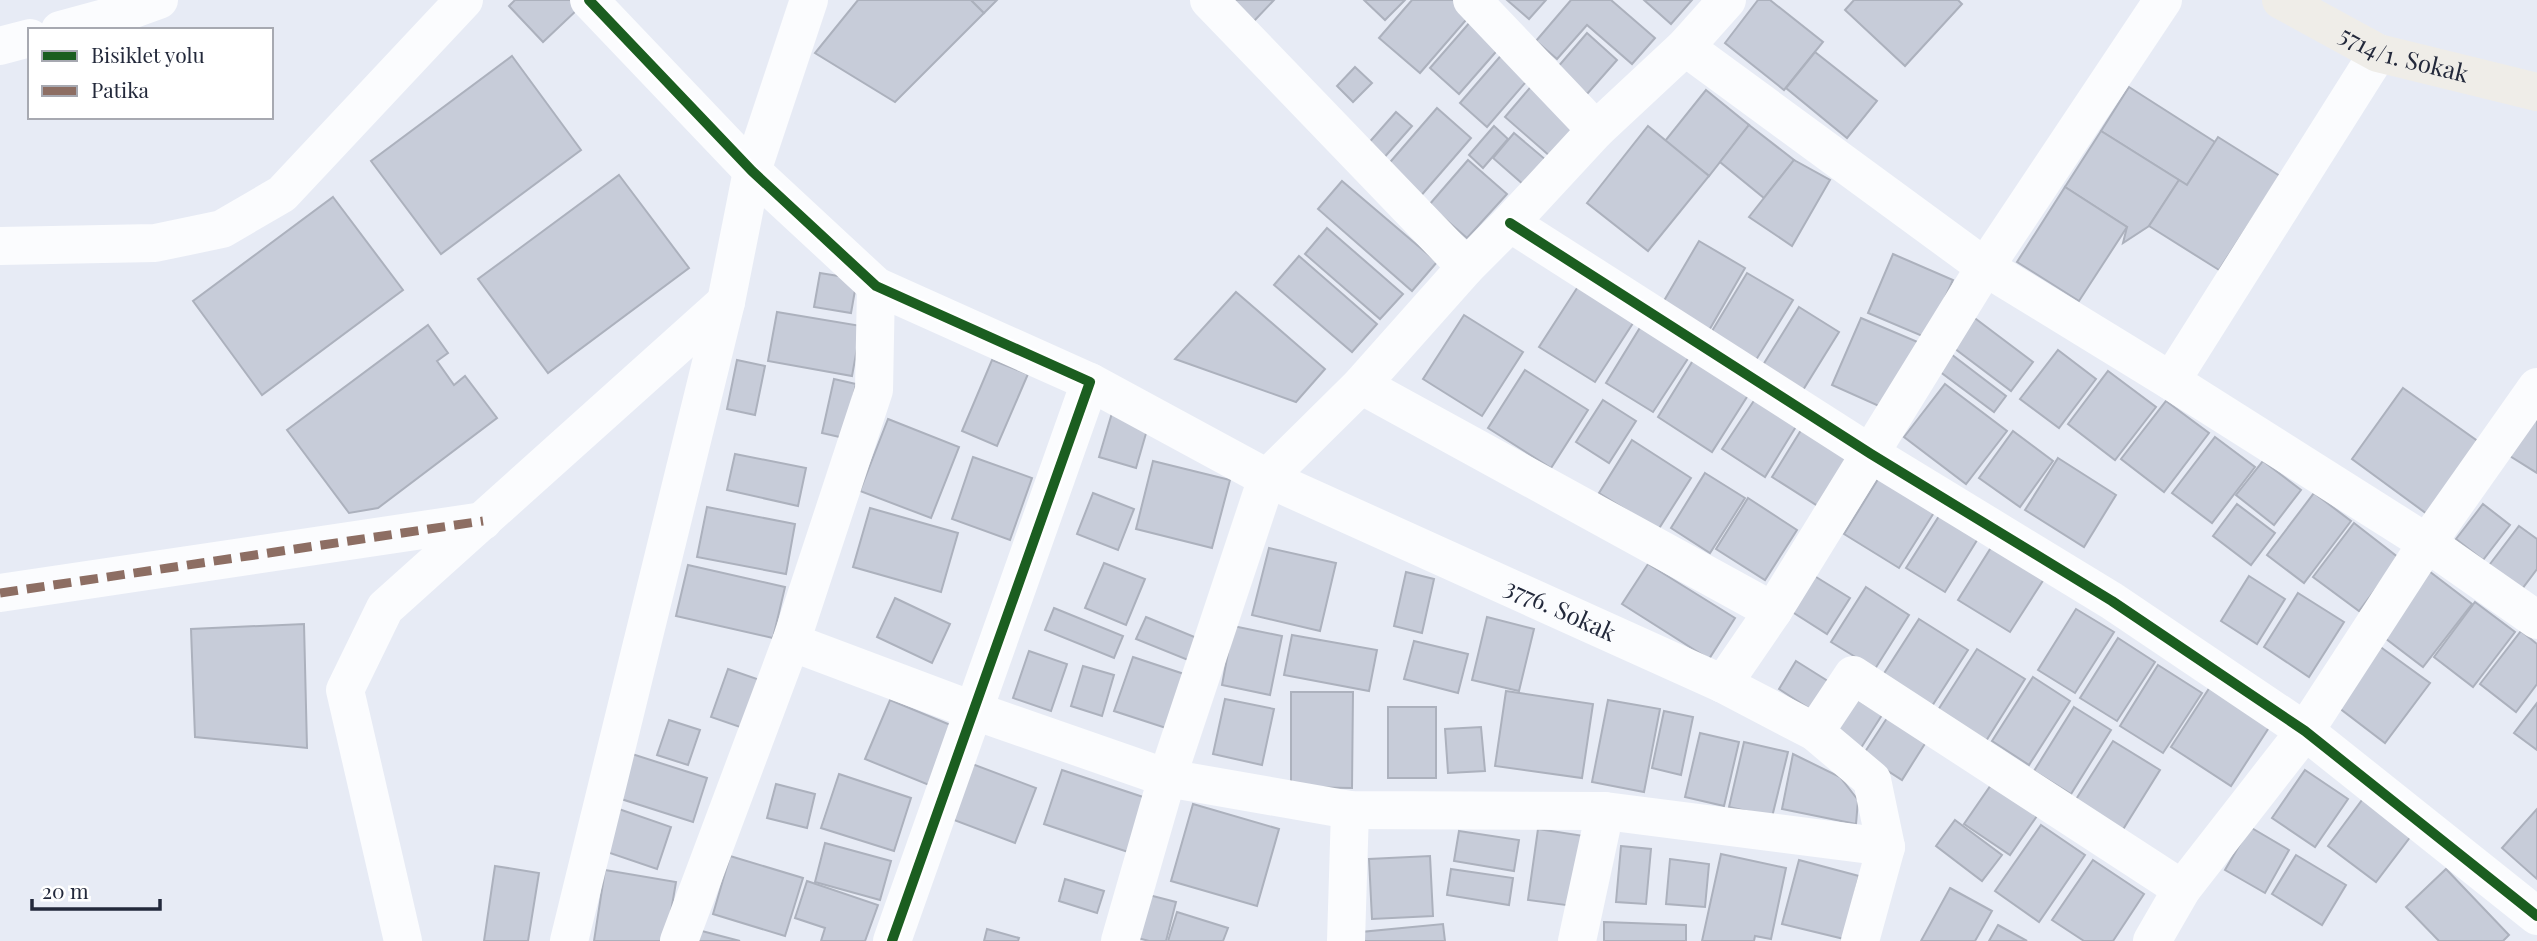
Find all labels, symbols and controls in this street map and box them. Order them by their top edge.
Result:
street label: 5714/1. Sokak [2335,17,2473,89]
legend [28,28,273,119]
text: Bisiklet yolu [91,40,205,68]
text: Patika [91,75,150,103]
street label: 3776. Sokak [1500,570,1622,648]
scale bar [32,867,159,911]
text: 20 m [42,876,89,904]

